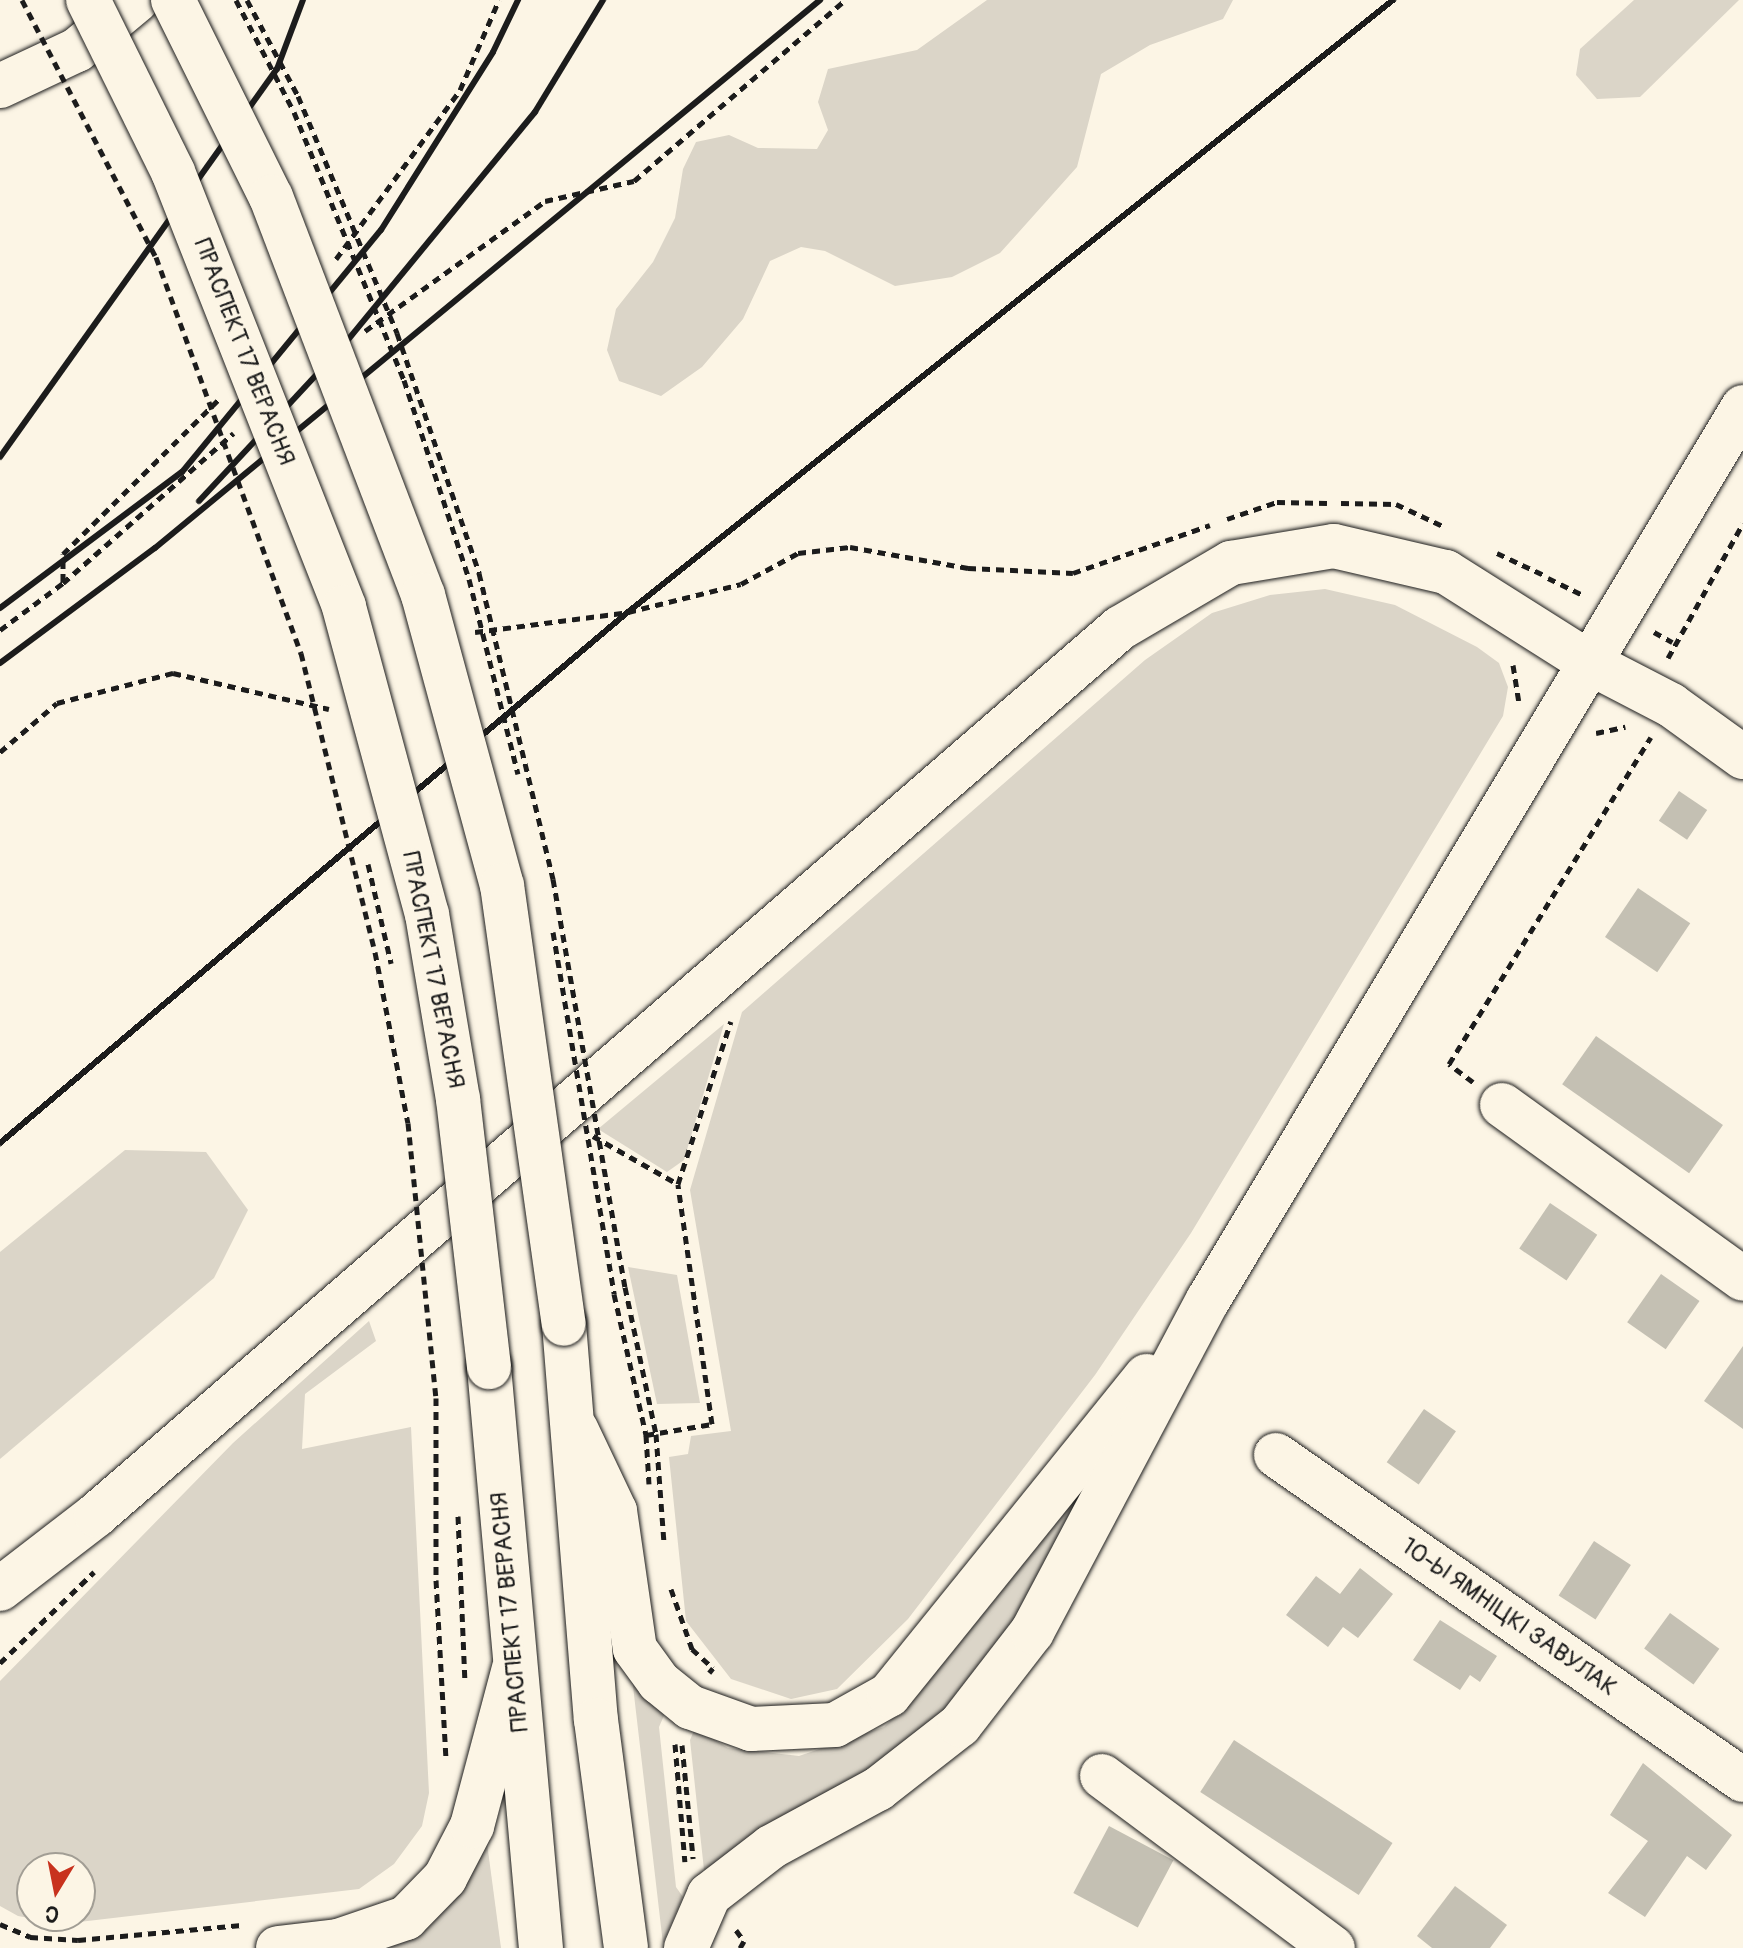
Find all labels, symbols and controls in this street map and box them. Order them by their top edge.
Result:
street label: ПРАСПЕКТ 17 ВЕРАСНЯ [187,234,301,470]
street label: ПРАСПЕКТ 17 ВЕРАСНЯ [396,849,470,1091]
street label: ПРАСПЕКТ 17 ВЕРАСНЯ [485,1491,535,1733]
street label: 10-Ы ЯМНІЦКІ ЗАВУЛАК [1396,1532,1622,1702]
north arrow [16,1852,96,1932]
text: С [43,1899,61,1929]

